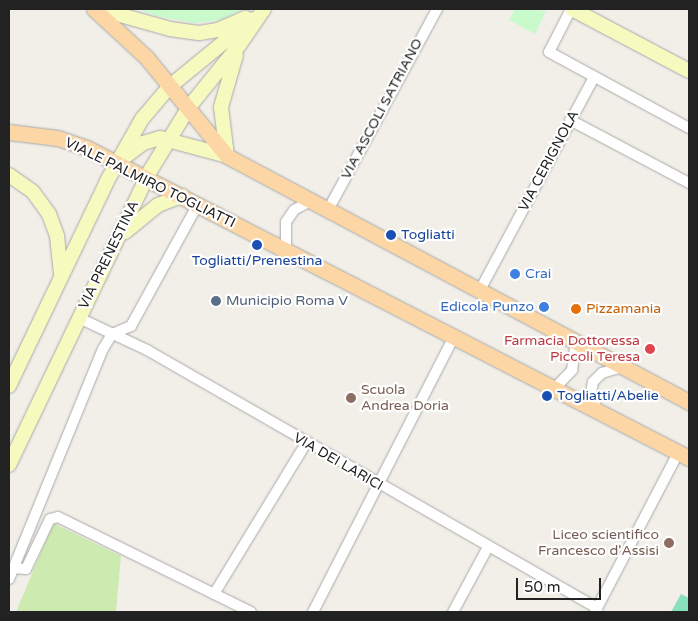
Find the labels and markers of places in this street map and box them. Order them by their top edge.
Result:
place label: Togliatti [401,227,455,243]
marker: Togliatti [385,229,397,241]
marker: Togliatti/Prenestina [251,239,263,251]
place label: Togliatti/Prenestina [192,253,322,269]
place label: Crai [525,266,551,282]
marker: Crai [509,268,521,280]
place label: Municipio Roma V [226,293,348,309]
marker: Municipio Roma V [210,295,222,307]
place label: Edicola Punzo [440,299,534,315]
marker: Edicola Punzo [538,301,550,313]
place label: Pizzamania [586,301,661,317]
marker: Pizzamania [570,303,582,315]
place label: Farmacia Dottoressa Piccoli Teresa [504,333,640,366]
marker: Farmacia Dottoressa Piccoli Teresa [644,343,656,355]
place label: Scuola Andrea Doria [361,382,449,414]
place label: Togliatti/Abelie [557,388,659,404]
marker: Togliatti/Abelie [541,390,553,402]
marker: Scuola Andrea Doria [345,392,357,404]
place label: Liceo scientifico Francesco d'Assisi [538,527,659,560]
marker: Liceo scientifico Francesco d'Assisi [663,537,675,549]

